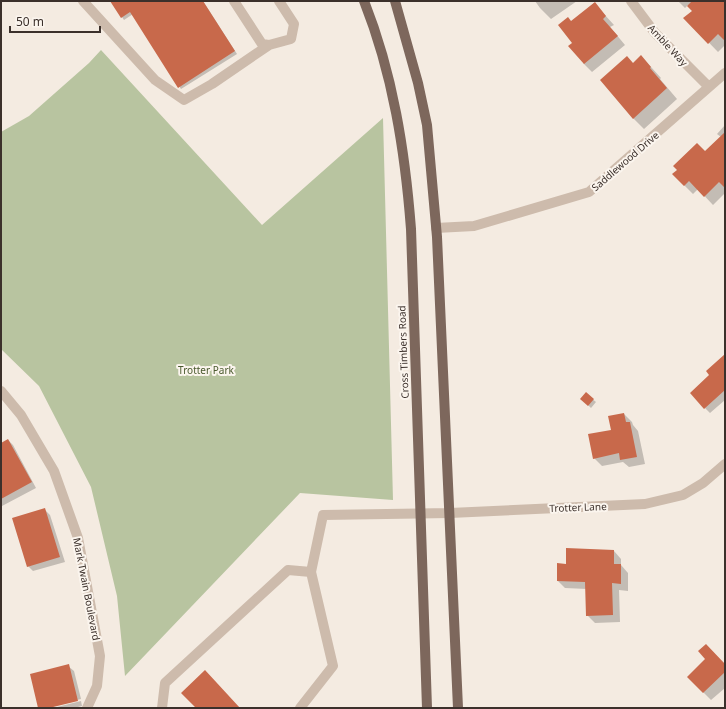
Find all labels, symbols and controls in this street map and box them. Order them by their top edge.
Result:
scale bar [10,8,100,34]
text: 50 m [16,13,44,30]
street label: Amble Way [645,21,692,70]
street label: Saddlewood Drive [588,128,662,194]
street label: Cross Timbers Road [394,305,412,399]
park label: Trotter Park [178,363,235,377]
street label: Trotter Lane [549,499,607,515]
street label: Mark Twain Boulevard [70,536,104,642]

